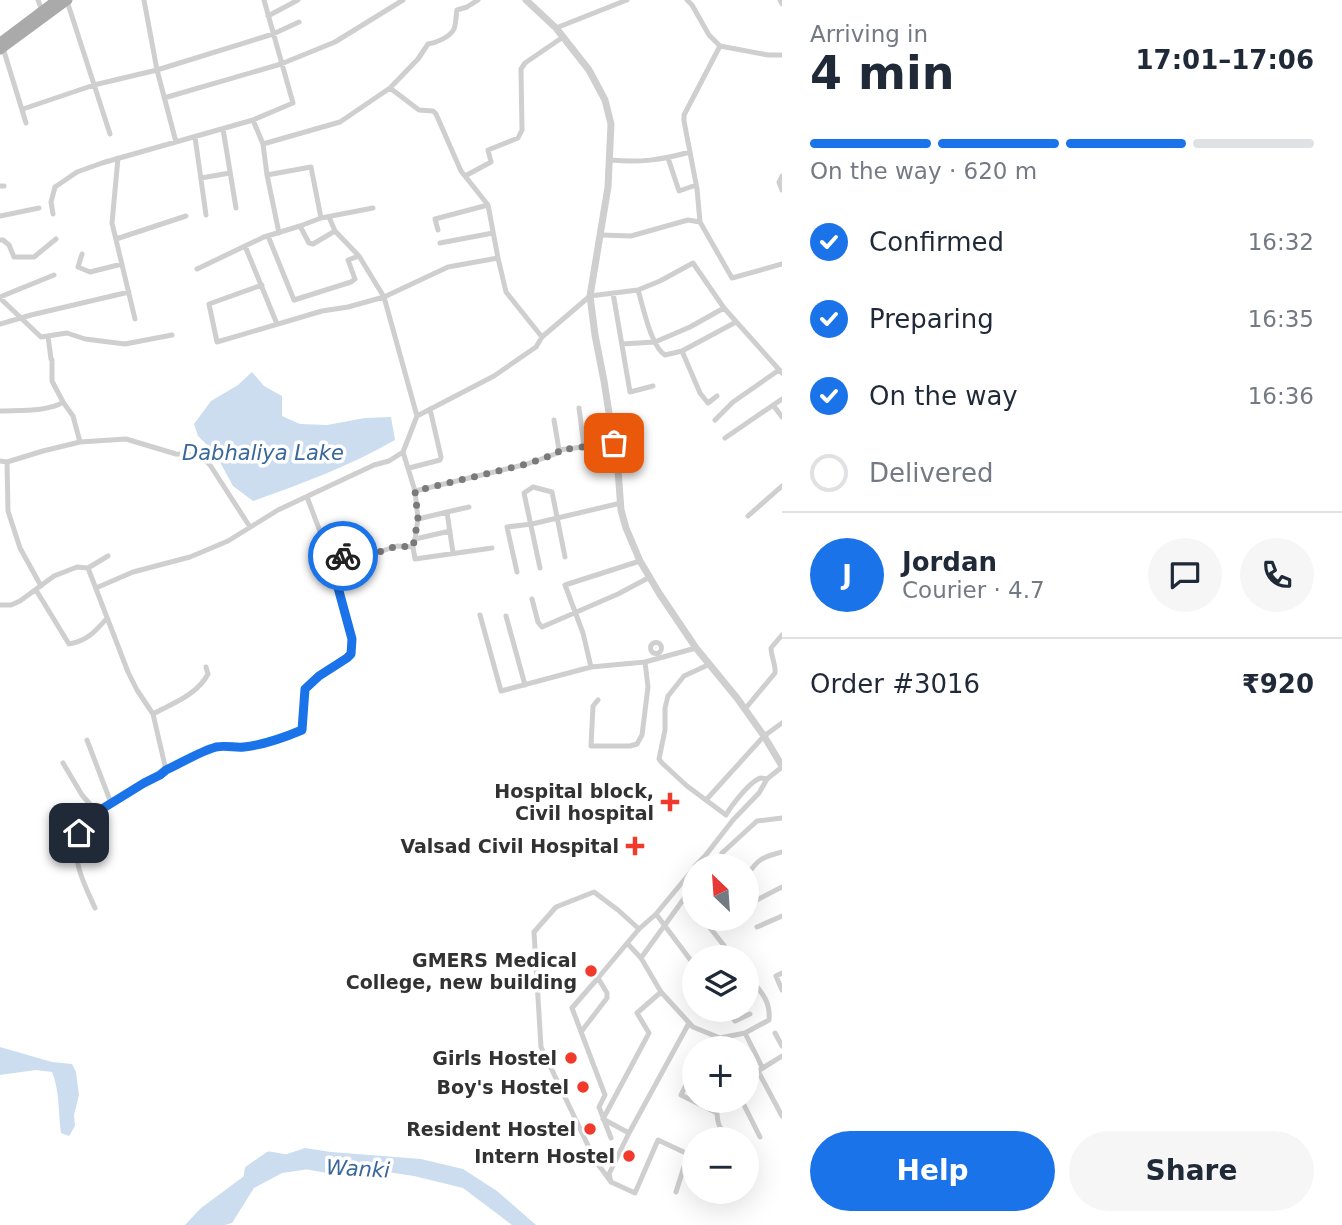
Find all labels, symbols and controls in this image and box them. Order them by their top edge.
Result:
text: Arriving in [810,21,928,47]
text: 17:01–17:06 [1135,45,1314,75]
text: 4 min [810,46,954,100]
text: On the way · 620 m [810,158,1037,184]
icon: check [810,223,848,261]
text: Confirmed [869,227,1004,257]
text: 16:32 [1248,229,1314,255]
icon: check [810,300,848,338]
text: Preparing [869,304,994,334]
text: 16:35 [1248,306,1314,332]
icon: check [810,377,848,415]
text: On the way [869,381,1018,411]
text: 16:36 [1248,383,1314,409]
pin [584,413,644,473]
icon: bag [595,424,633,462]
water label: Dabhaliya Lake [182,441,344,465]
text: Delivered [869,458,993,488]
courier [308,521,378,591]
icon: bike [324,537,362,575]
button: chat [1148,538,1222,612]
button: phone [1240,538,1314,612]
text: Jordan [902,547,997,577]
text: J [842,560,852,590]
text: Courier · 4.7 [902,577,1045,603]
text: Order #3016 [810,669,980,699]
text: ₹920 [1242,669,1314,699]
place label: Hospital block, Civil hospital [494,780,654,824]
marker: Hospital block, Civil hospital [660,792,680,812]
pin [49,803,109,863]
icon: home [60,814,98,852]
place label: Valsad Civil Hospital [400,835,619,857]
marker: Valsad Civil Hospital [625,836,645,856]
north arrow [682,854,760,931]
map controls [682,854,759,1204]
button: layers [682,945,759,1022]
place label: GMERS Medical College, new building [346,949,577,993]
marker: GMERS Medical College, new building [583,963,599,979]
button: + [682,1036,759,1113]
place label: Girls Hostel [432,1047,557,1069]
marker: Girls Hostel [563,1050,579,1066]
place label: Boy's Hostel [437,1076,569,1098]
marker: Boy's Hostel [575,1079,591,1095]
place label: Resident Hostel [406,1118,576,1140]
marker: Resident Hostel [582,1121,598,1137]
button: − [682,1127,759,1204]
button: Help [810,1131,1055,1211]
button: Share [1069,1131,1314,1211]
place label: Intern Hostel [474,1145,615,1167]
marker: Intern Hostel [621,1148,637,1164]
water label: Wanki [326,1155,391,1183]

